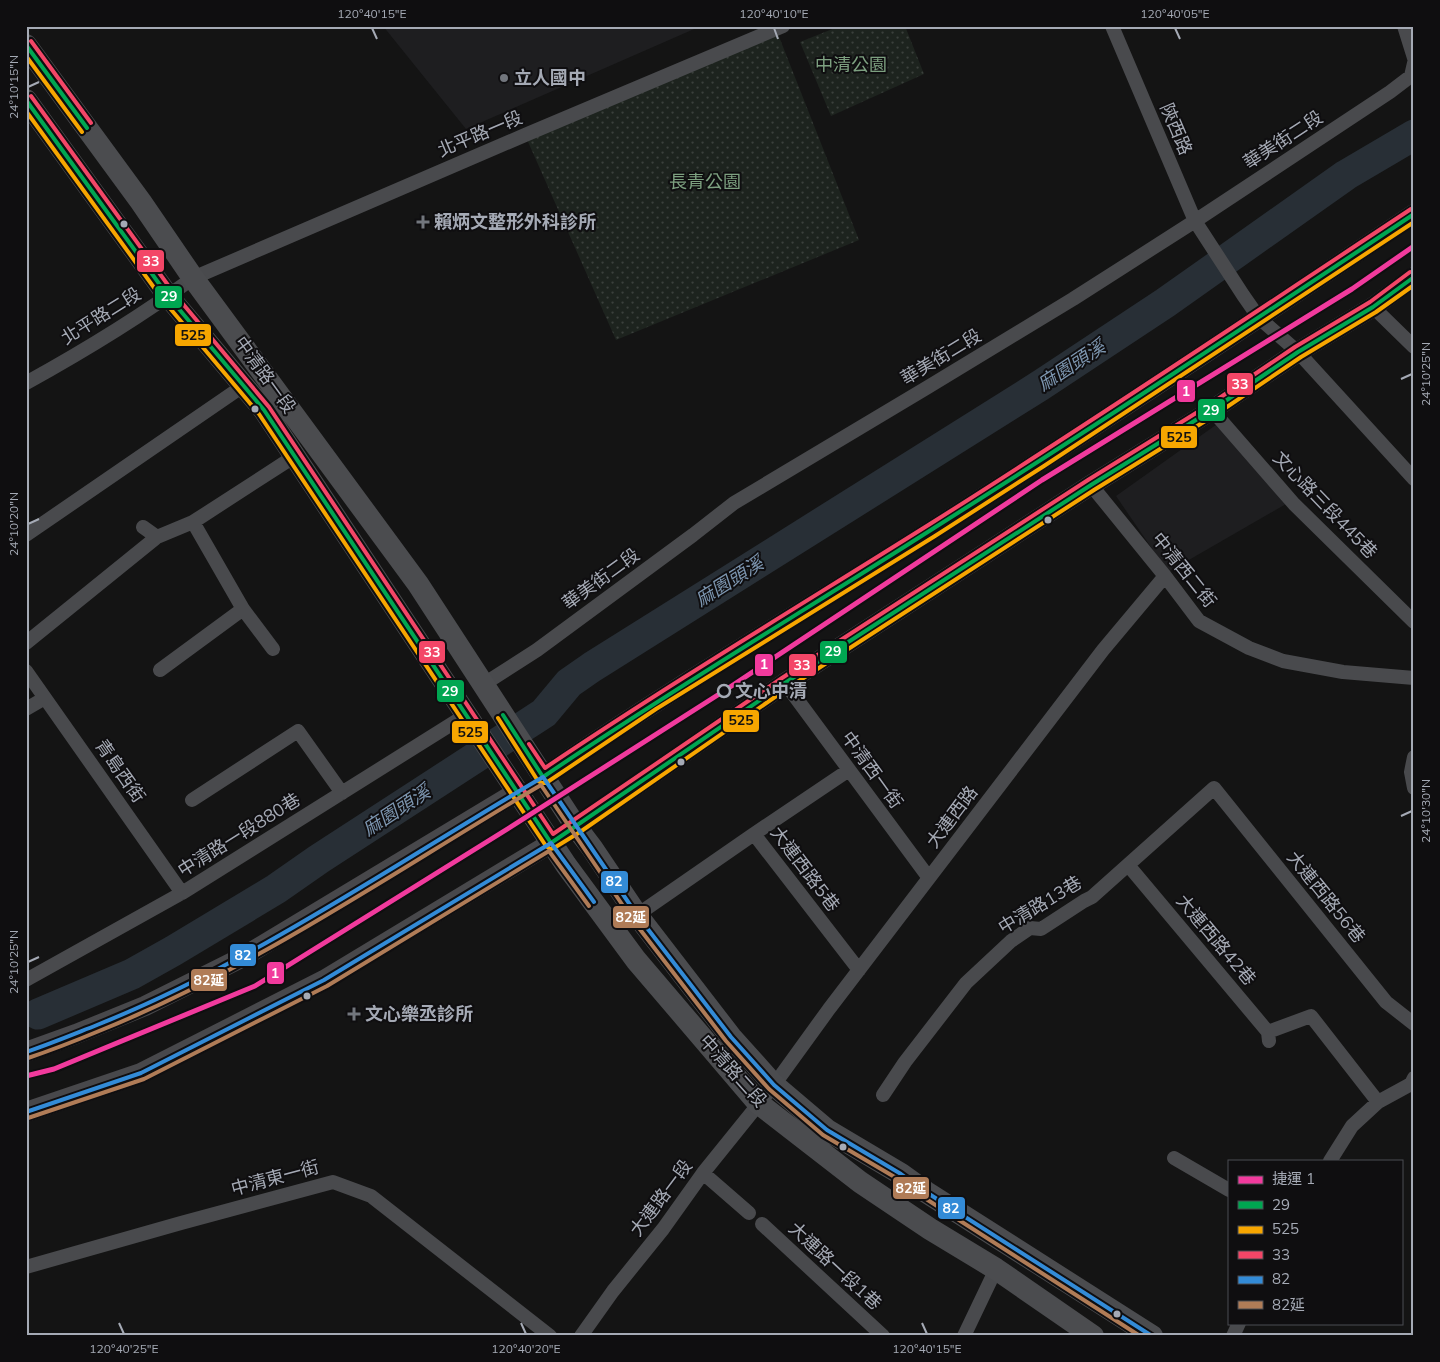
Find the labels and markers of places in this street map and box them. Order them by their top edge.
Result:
place label: 立人國中 [514,66,586,89]
marker: 立人國中 [498,72,510,84]
place label: 賴炳文整形外科診所 [434,210,596,233]
marker: 賴炳文整形外科診所 [416,215,430,229]
unlabelled marker [119,219,129,229]
unlabelled marker [250,404,260,414]
unlabelled marker [1043,515,1053,525]
place label: 文心中清 [735,679,807,702]
marker: 文心中清 [717,684,731,698]
unlabelled marker [676,757,686,767]
unlabelled marker [302,991,312,1001]
place label: 文心樂丞診所 [365,1002,473,1025]
marker: 文心樂丞診所 [347,1007,361,1021]
unlabelled marker [838,1142,848,1152]
unlabelled marker [1112,1309,1122,1319]

